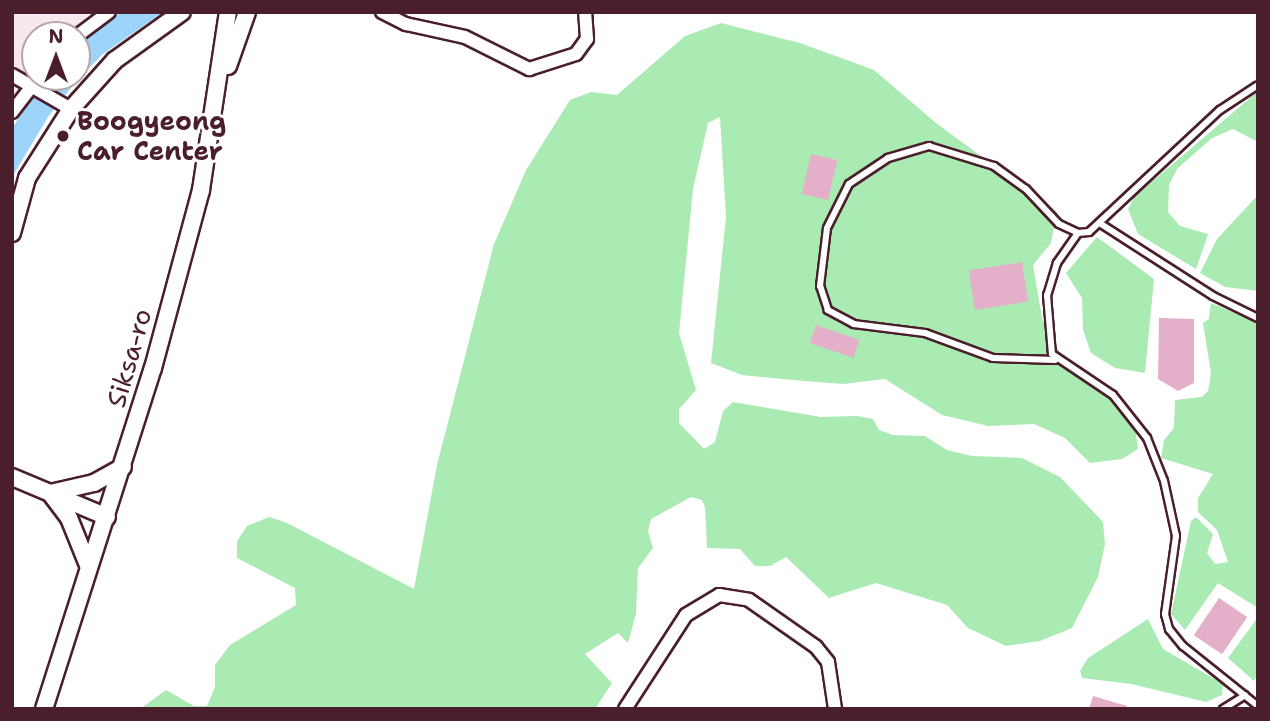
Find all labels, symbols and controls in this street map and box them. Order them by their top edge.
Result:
north arrow [21,21,91,91]
text: N [48,24,64,49]
place label: Boogyeong Car Center [77,105,226,166]
marker: Boogyeong Car Center [55,128,71,144]
street label: Siksa-ro [100,305,158,411]

